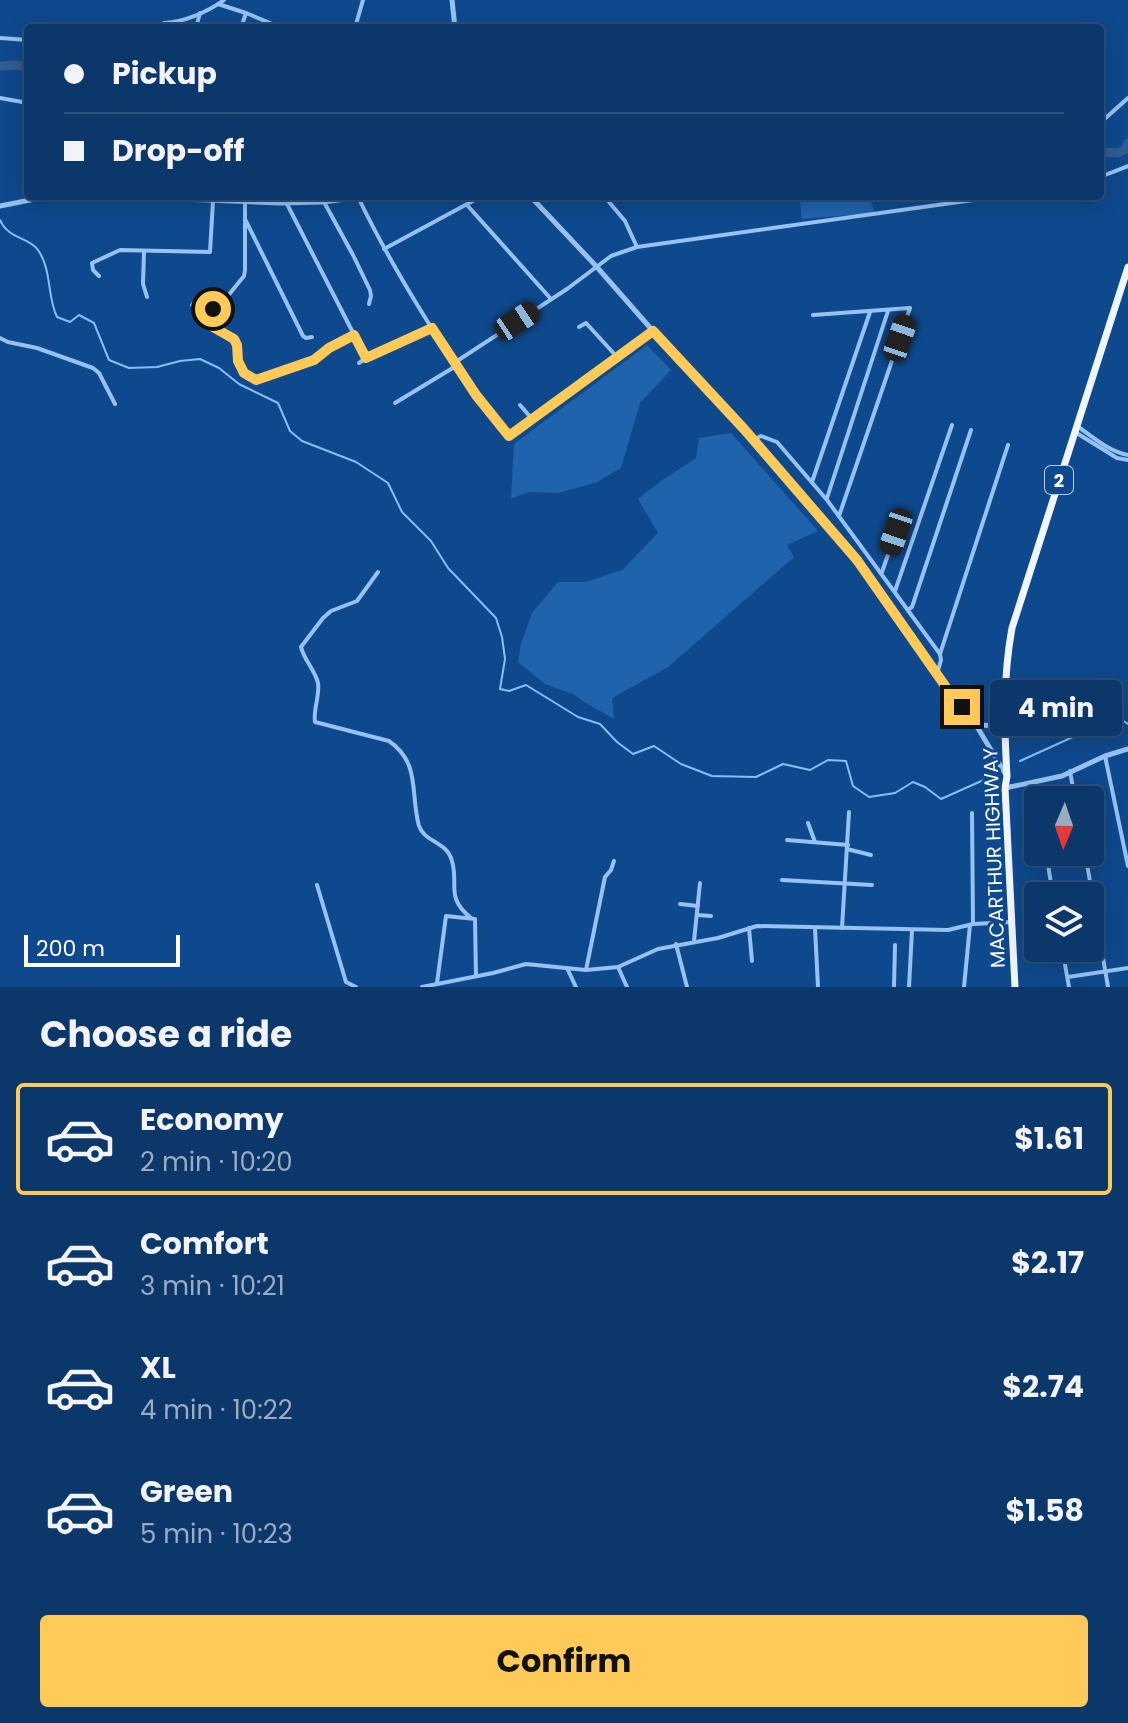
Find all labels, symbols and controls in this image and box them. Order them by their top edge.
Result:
text: Pickup [112,52,217,95]
text: Drop-off [112,129,244,172]
route start [195,291,231,327]
car [490,298,544,344]
car [881,311,919,365]
road number: 2 [1045,466,1073,494]
car [877,505,915,559]
callout: 4 min [990,679,1122,735]
route end [944,689,980,725]
text: 4 min [1018,690,1094,726]
street label: MACARTHUR HIGHWAY [976,747,1012,969]
north arrow [1024,786,1104,866]
map controls [1024,786,1104,962]
button: layers [1024,882,1104,962]
scale bar [24,931,180,967]
text: 200 m [36,933,105,964]
text: Choose a ride [40,1009,292,1060]
text: Economy [140,1098,284,1141]
icon: car [44,1103,116,1175]
text: $1.61 [1014,1117,1084,1160]
text: 2 min · 10:20 [140,1144,293,1180]
text: Comfort [140,1222,269,1265]
icon: car [44,1227,116,1299]
text: $2.17 [1011,1241,1084,1284]
text: 3 min · 10:21 [140,1268,285,1304]
text: XL [140,1346,176,1389]
icon: car [44,1351,116,1423]
text: $2.74 [1002,1365,1084,1408]
text: 4 min · 10:22 [140,1392,293,1428]
text: Green [140,1470,233,1513]
icon: car [44,1475,116,1547]
text: $1.58 [1006,1489,1084,1532]
text: 5 min · 10:23 [140,1516,293,1552]
button: Confirm [40,1615,1088,1707]

